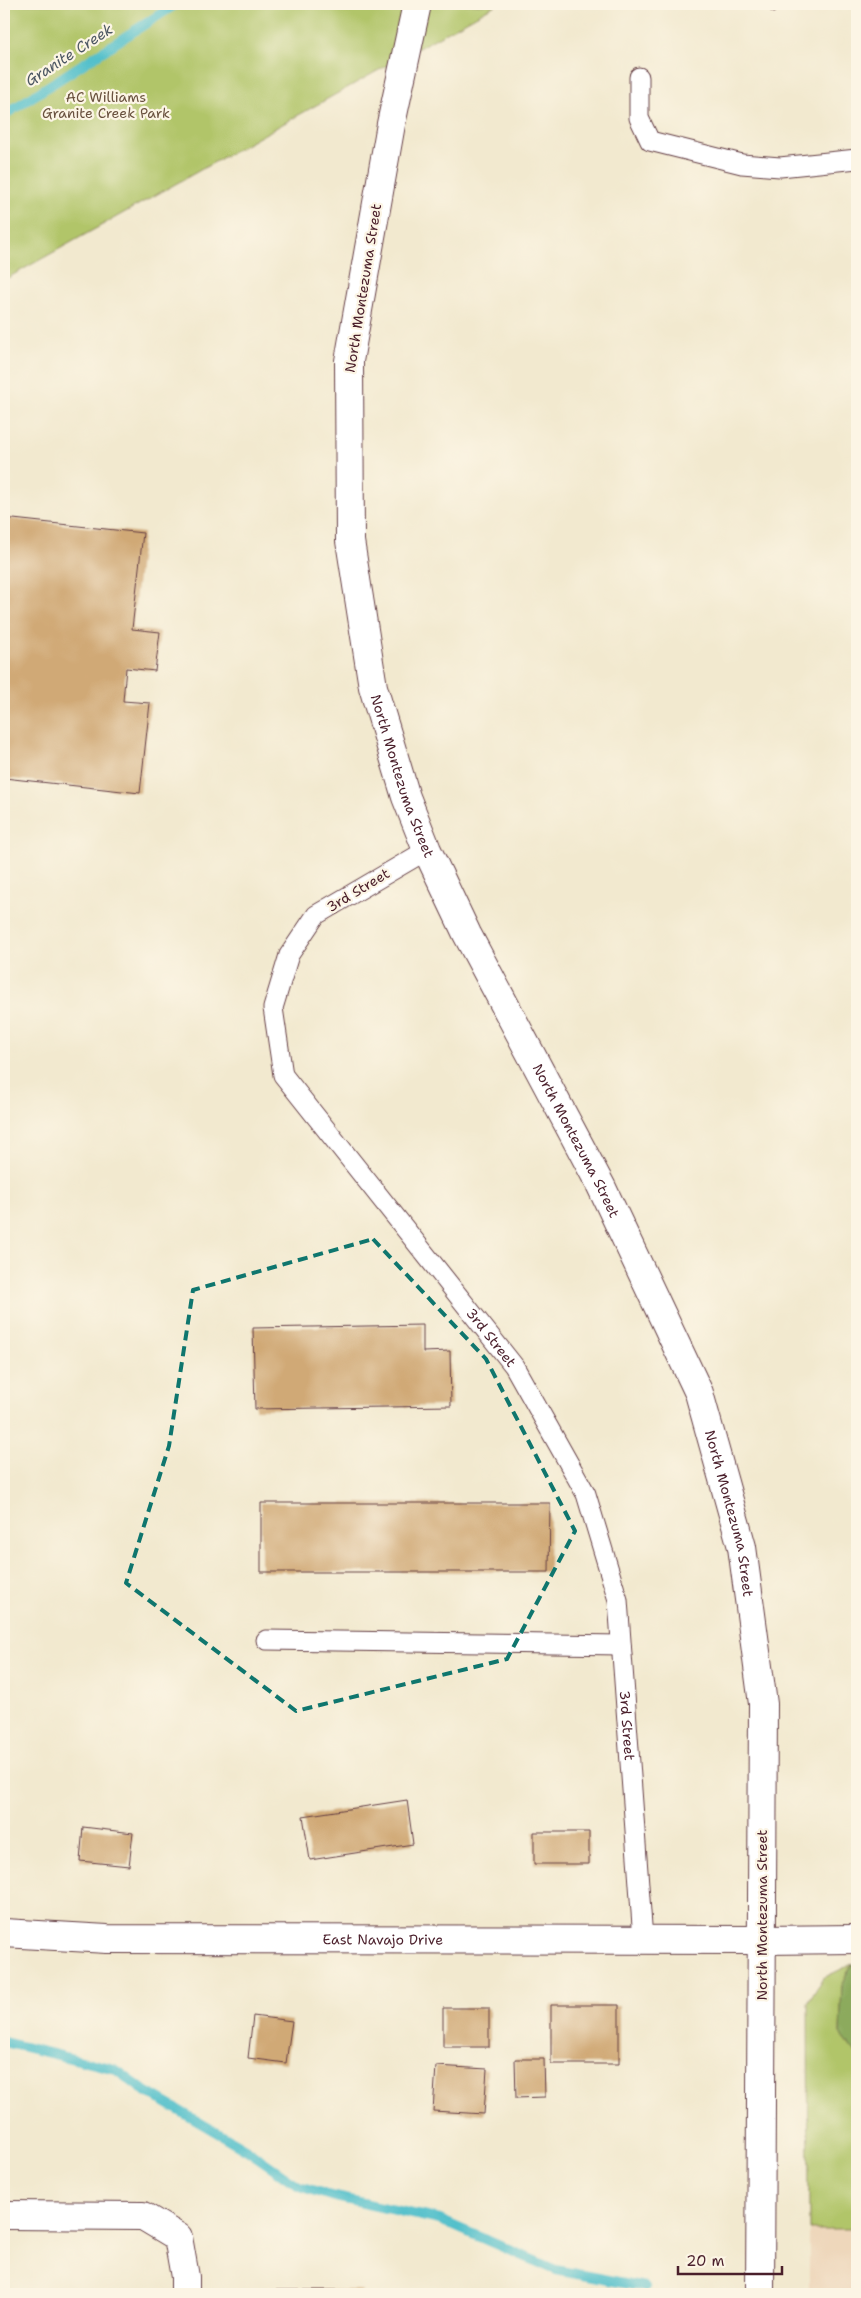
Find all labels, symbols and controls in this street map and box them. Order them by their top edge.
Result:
water label: Granite Creek [21,19,117,91]
park label: AC Williams Granite Creek Park [42,88,170,122]
street label: North Montezuma Street [341,202,385,374]
street label: North Montezuma Street [367,692,438,861]
street label: 3rd Street [323,864,393,916]
street label: North Montezuma Street [529,1061,624,1220]
street label: 3rd Street [462,1304,520,1371]
street label: North Montezuma Street [701,1428,758,1598]
street label: 3rd Street [616,1690,639,1761]
street label: North Montezuma Street [753,1830,771,2000]
street label: East Navajo Drive [323,1930,443,1949]
scale bar [678,2243,782,2275]
text: 20 m [686,2251,725,2271]

